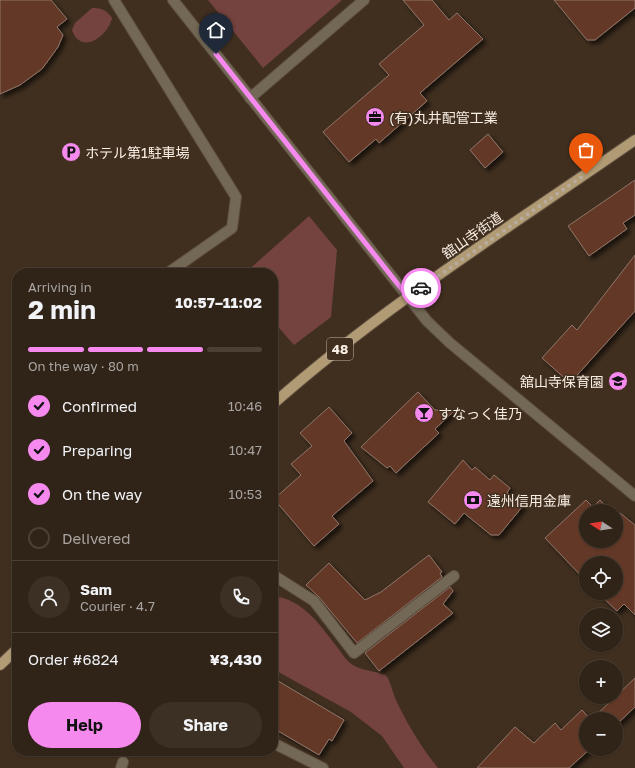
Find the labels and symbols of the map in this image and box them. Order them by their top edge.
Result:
pin [199,13,233,54]
office icon: (有)丸井配管工業 [364,106,386,128]
place label: (有)丸井配管工業 [389,109,498,126]
pin [569,133,603,174]
parking icon: ホテル第1駐車場 [60,141,82,163]
place label: ホテル第1駐車場 [85,144,190,161]
street label: 舘山寺街道 [438,208,506,262]
courier [401,268,441,308]
road number: 48 [327,338,353,360]
school or university icon: 舘山寺保育園 [607,370,629,392]
place label: 舘山寺保育園 [520,373,604,390]
bar icon: すなっく佳乃 [413,402,435,424]
place label: すなっく佳乃 [438,405,522,422]
bank icon: 遠州信用金庫 [462,489,484,511]
place label: 遠州信用金庫 [487,492,571,509]
north arrow [579,504,623,548]

